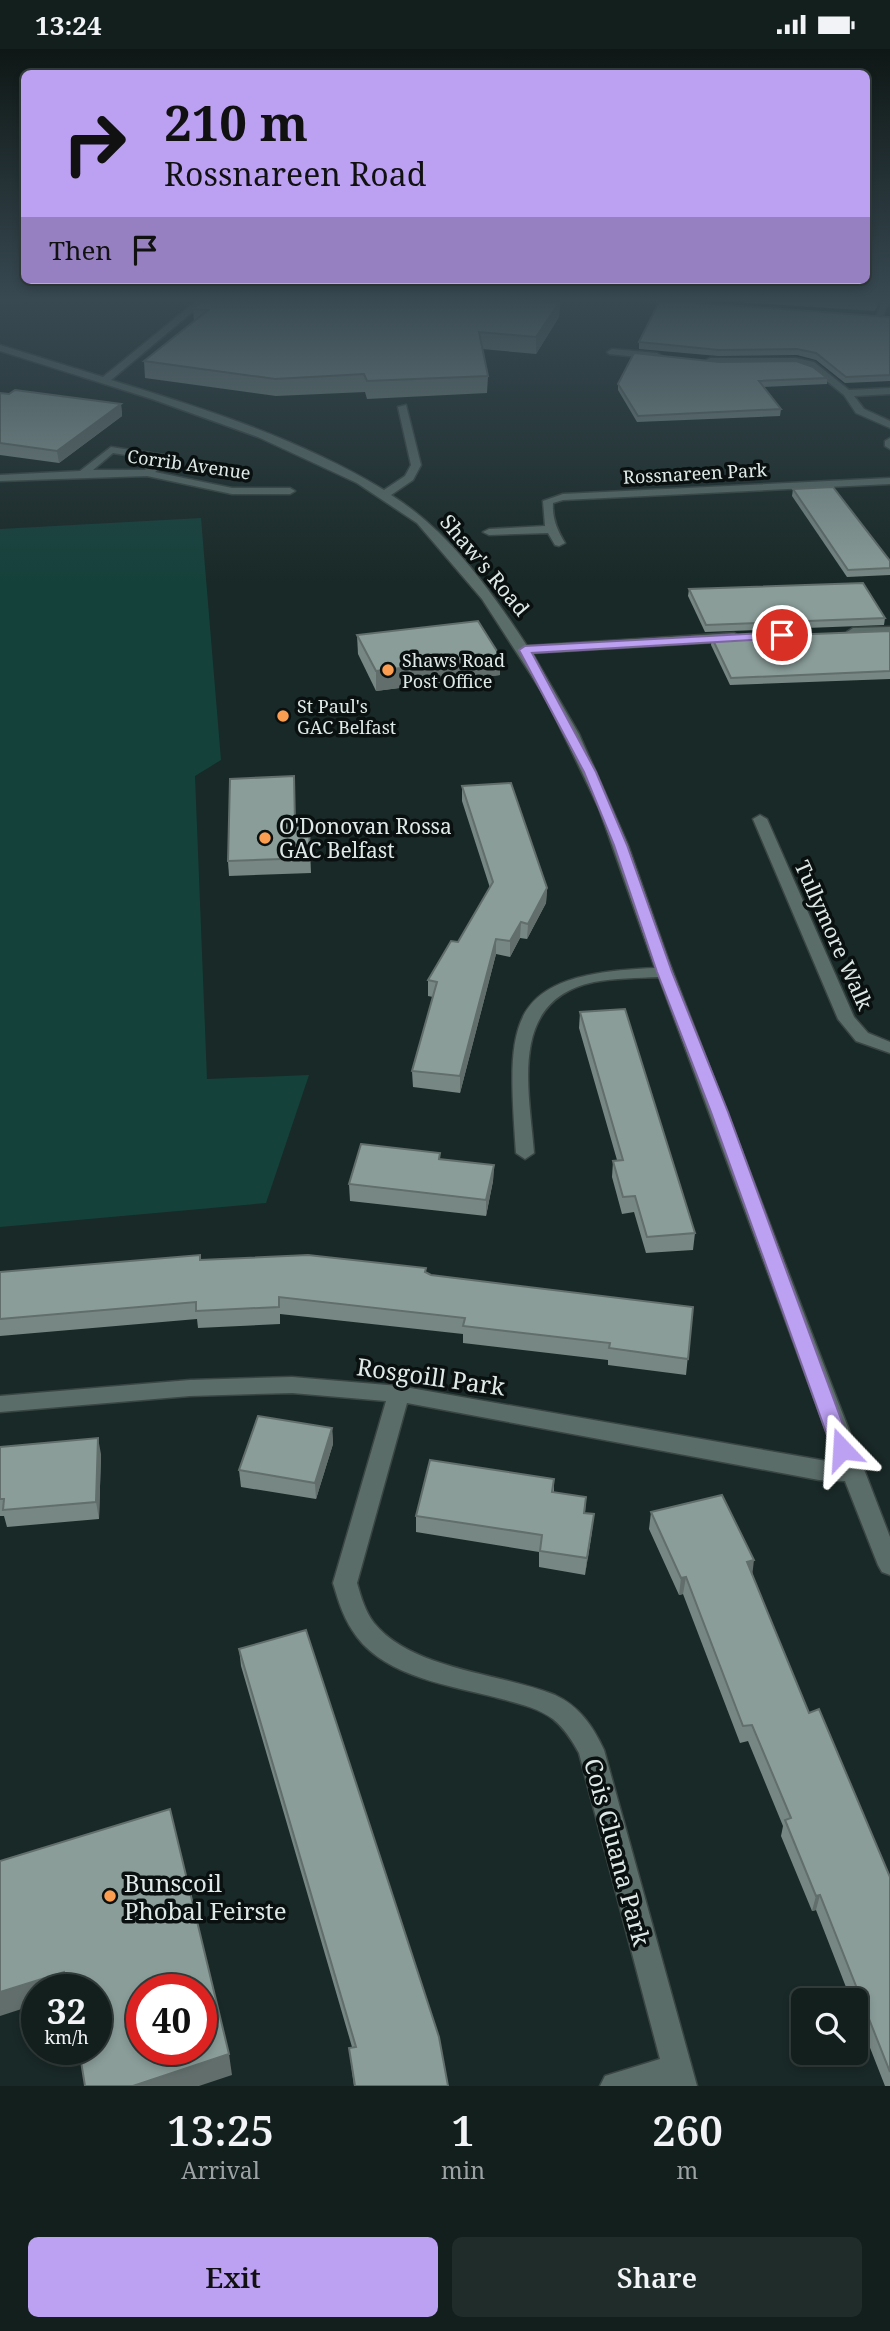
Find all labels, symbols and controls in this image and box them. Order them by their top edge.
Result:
text: 13:24 [35,7,102,43]
text: 210 m [164,89,308,155]
icon: right [49,98,140,189]
text: Rossnareen Road [164,152,426,195]
icon: arrive [126,231,164,269]
text: Then [49,232,112,268]
street label: Corrib Avenue [126,443,252,485]
street label: Rossnareen Park [622,457,768,489]
street label: Shaw's Road [434,508,536,622]
pin [752,605,812,665]
icon: arrive [763,616,801,654]
place label: Shaws Road Post Office [402,648,505,693]
marker: Shaws Road Post Office [380,662,396,678]
place label: St Paul's GAC Belfast [297,694,396,739]
marker: St Paul's GAC Belfast [275,708,291,724]
place label: O'Donovan Rossa GAC Belfast [279,812,452,864]
marker: O'Donovan Rossa GAC Belfast [257,830,273,846]
street label: Tullymore Walk [789,856,880,1015]
street label: Rosgoill Park [355,1349,508,1403]
position arrow [805,1412,879,1486]
street label: Cois Cluana Park [577,1755,659,1950]
place label: Bunscoil Phobal Feirste [124,1866,287,1927]
marker: Bunscoil Phobal Feirste [102,1888,118,1904]
speed limit sign: 40 [126,1974,217,2065]
text: 32 [47,1987,86,2034]
map controls [791,1988,868,2065]
button: search [791,1988,868,2065]
text: km/h [44,2025,89,2049]
text: 13:25 [167,2101,274,2158]
text: 1 [451,2101,475,2158]
text: 260 [652,2101,723,2158]
text: Arrival [181,2154,260,2186]
text: min [441,2154,485,2186]
text: m [677,2154,698,2186]
button: Exit [28,2237,438,2317]
button: Share [452,2237,862,2317]

